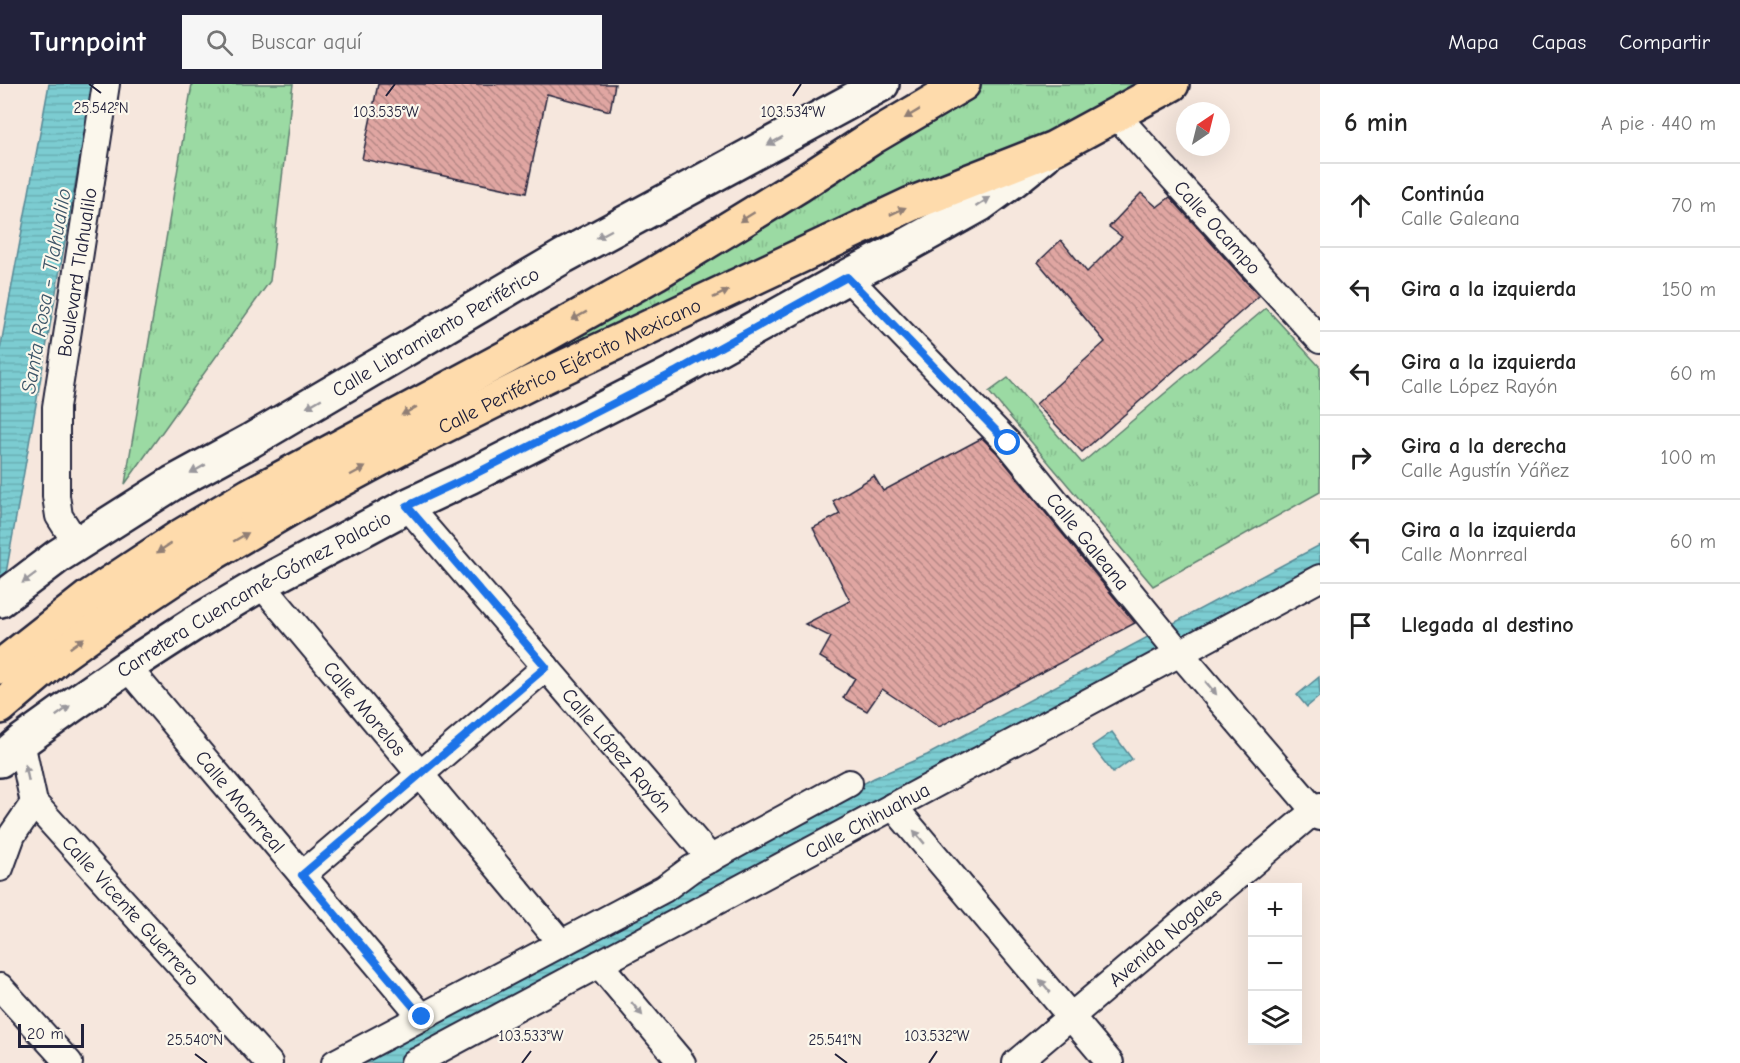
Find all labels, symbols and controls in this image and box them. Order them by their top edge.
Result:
search box [182,15,602,69]
text: Turnpoint [30,26,146,58]
icon: search [203,26,236,59]
text: Buscar aquí [251,29,362,55]
text: Mapa [1448,30,1499,54]
text: Capas [1532,30,1586,54]
text: Compartir [1619,30,1710,54]
text: 25.542°N [73,99,129,117]
north arrow [1176,102,1230,156]
text: 103.535°W [353,103,419,121]
text: 103.534°W [761,103,825,121]
one-way arrow [904,108,920,119]
text: 6 min [1344,108,1408,138]
text: A pie · 440 m [1601,112,1716,135]
one-way arrow [767,136,784,146]
street label: Calle Ocampo [1169,176,1266,279]
text: Continúa [1401,181,1485,207]
street label: Boulevard Tlahualilo [53,186,102,358]
water label: Santa Rosa - Tlahualilo [16,187,76,395]
icon: ahead [1344,189,1377,222]
text: 70 m [1671,194,1716,217]
one-way arrow [975,196,991,207]
one-way arrow [889,206,906,215]
text: Calle Galeana [1401,207,1520,230]
one-way arrow [739,212,755,223]
one-way arrow [595,229,612,239]
street label: Calle Libramiento Periférico [328,262,543,402]
icon: left [1344,273,1377,306]
text: Gira a la izquierda [1401,276,1576,302]
text: 150 m [1662,278,1716,301]
one-way arrow [713,289,730,298]
street label: Calle Periférico Ejército Mexicano [434,293,705,439]
one-way arrow [571,311,587,322]
text: Gira a la izquierda [1401,349,1576,375]
icon: left [1344,357,1377,390]
text: 60 m [1670,362,1716,385]
text: Calle López Rayón [1401,375,1558,398]
one-way arrow [305,398,322,408]
one-way arrow [400,406,417,416]
route start [994,429,1020,455]
text: Gira a la derecha [1401,433,1567,459]
icon: right [1344,441,1377,474]
text: 100 m [1661,446,1716,469]
text: Calle Agustín Yáñez [1401,459,1569,482]
one-way arrow [189,464,206,474]
one-way arrow [349,466,366,476]
street label: Calle Galeana [1041,488,1134,595]
street label: Carretera Cuencamé-Gómez Palacio [112,506,395,683]
text: Gira a la izquierda [1401,517,1576,543]
icon: left [1344,525,1377,558]
text: 60 m [1670,530,1716,553]
one-way arrow [233,532,250,542]
one-way arrow [156,542,173,553]
text: Calle Monrreal [1401,543,1528,566]
one-way arrow [21,571,37,584]
icon: arrive [1344,609,1377,642]
text: Llegada al destino [1401,612,1574,638]
one-way arrow [69,637,85,649]
street label: Calle Morelos [318,657,411,761]
one-way arrow [1204,680,1217,696]
street label: Calle López Rayón [557,683,677,817]
one-way arrow [55,706,70,718]
street label: Calle Monrreal [190,746,290,858]
one-way arrow [22,763,32,782]
street label: Calle Chihuahua [801,778,934,864]
one-way arrow [913,830,926,845]
street label: Calle Vicente Guerrero [57,831,204,990]
street label: Avenida Nogales [1104,883,1226,992]
map controls [1248,883,1302,1045]
button: + [1248,883,1302,937]
button: − [1248,937,1302,991]
one-way arrow [1039,979,1052,994]
button: layers [1248,991,1302,1045]
one-way arrow [630,1001,643,1016]
route end [408,1003,434,1029]
scale bar [18,1021,84,1048]
text: 20 m [27,1025,64,1043]
text: 103.533°W [499,1027,563,1045]
text: 103.532°W [904,1027,970,1045]
text: 25.540°N [167,1031,223,1049]
text: 25.541°N [808,1031,862,1049]

